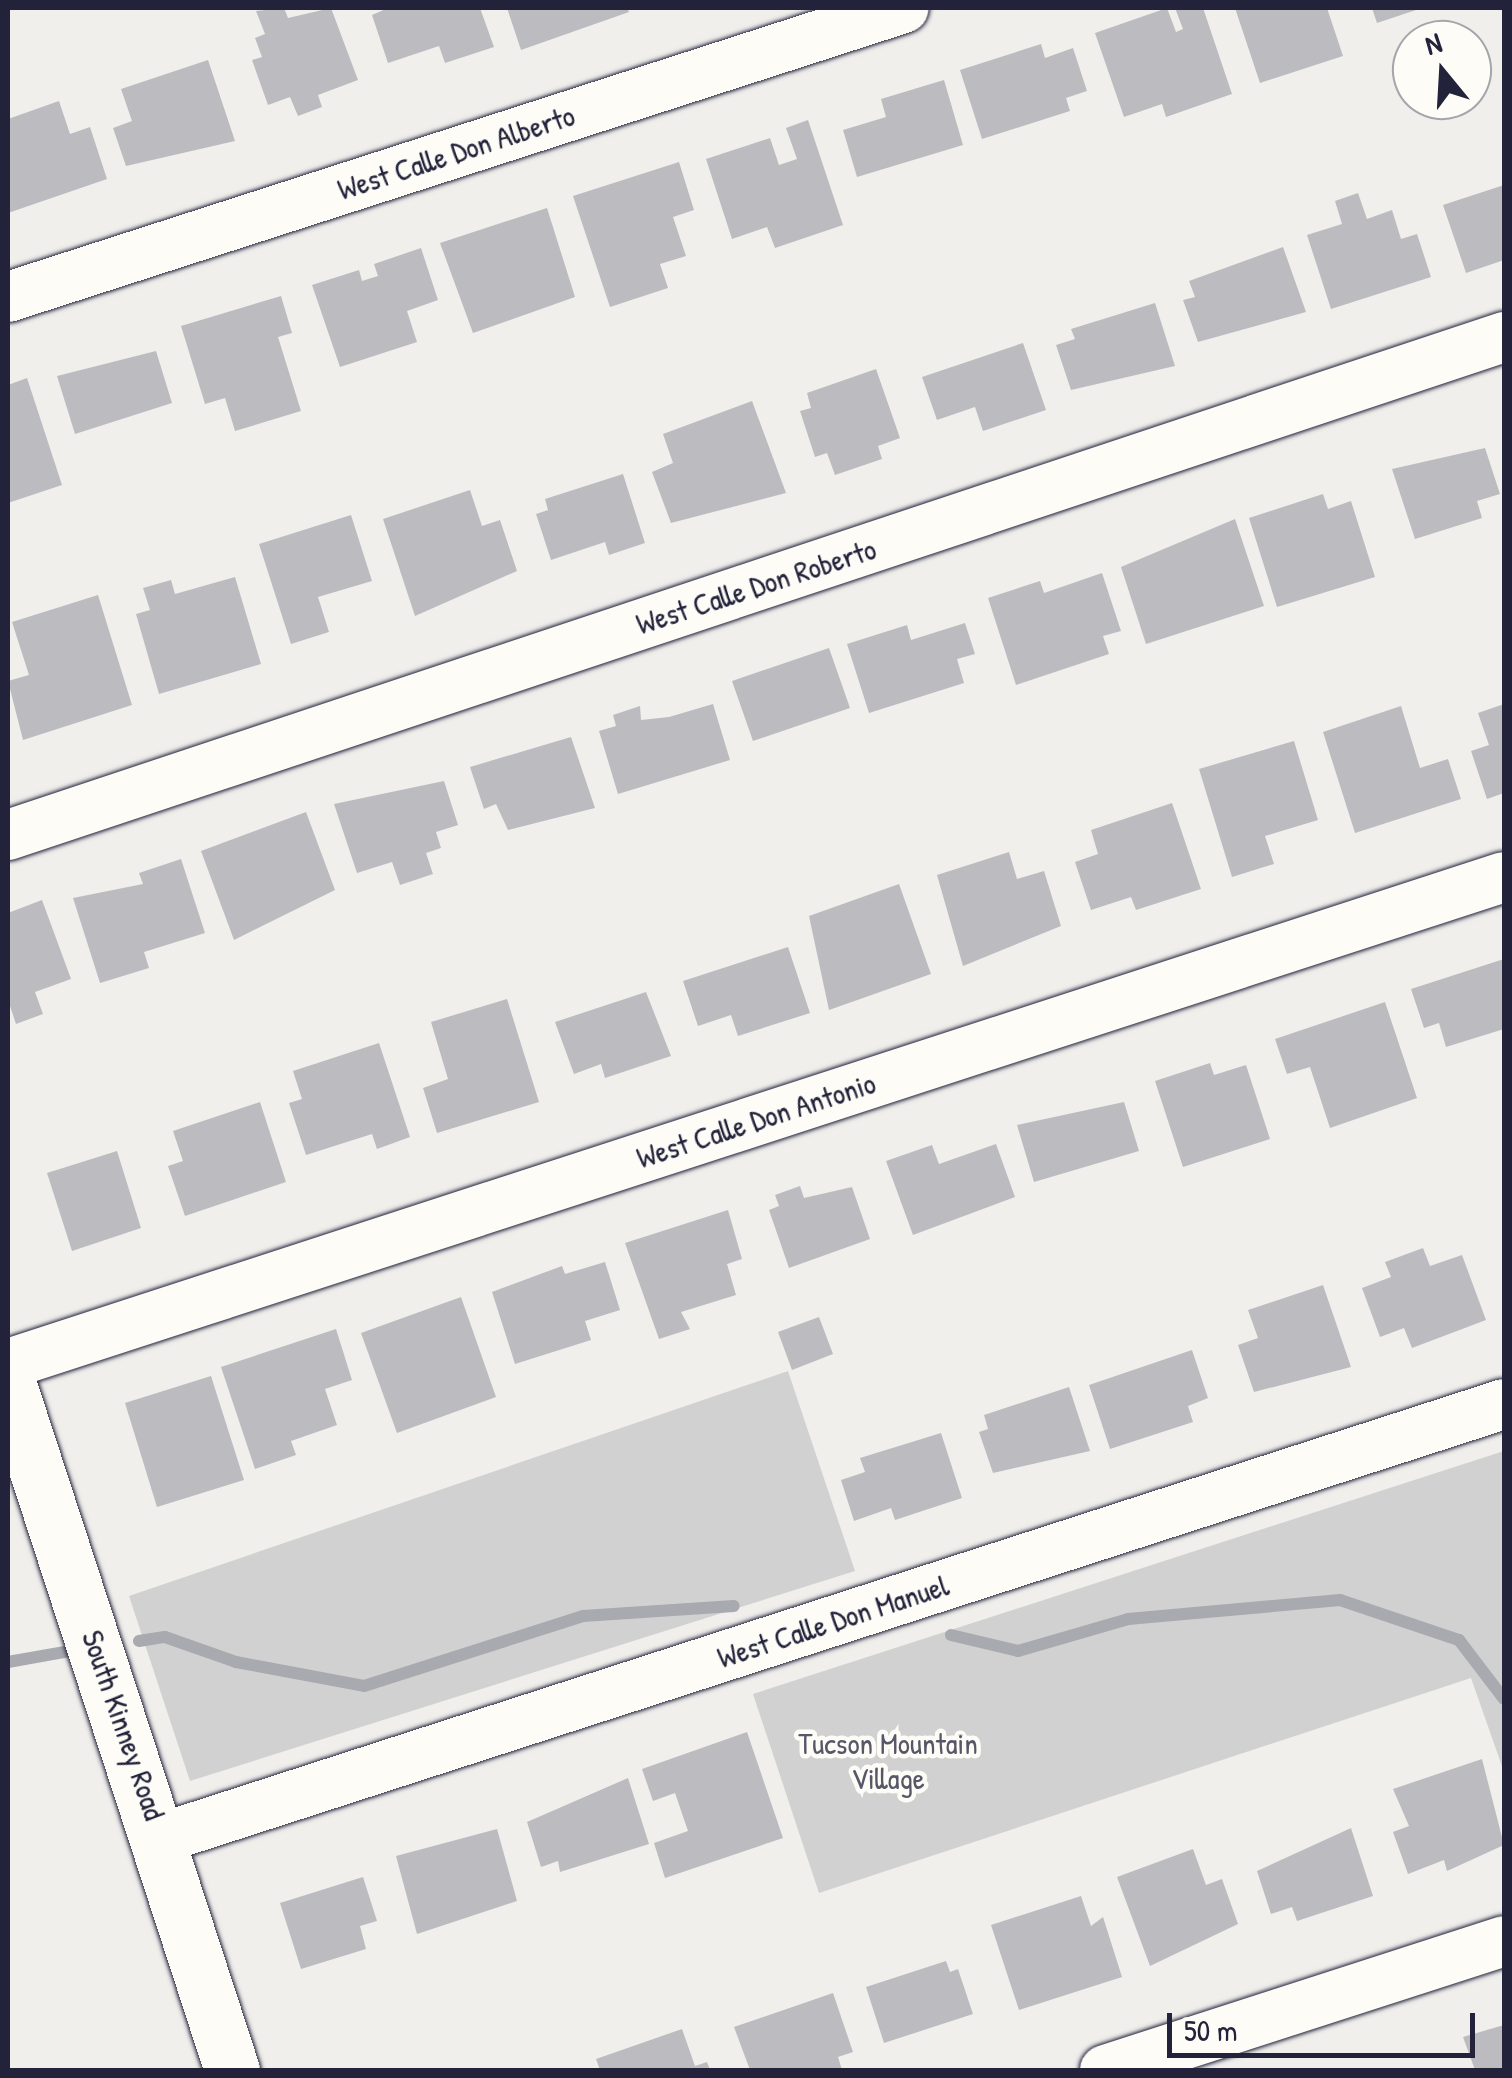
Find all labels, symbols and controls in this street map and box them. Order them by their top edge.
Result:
north arrow [1392,20,1492,120]
text: N [1420,23,1446,64]
street label: West Calle Don Alberto [333,97,579,207]
street label: West Calle Don Roberto [632,530,880,642]
street label: West Calle Don Antonio [632,1064,880,1176]
street label: West Calle Don Manuel [713,1567,953,1675]
street label: South Kinney Road [75,1626,173,1824]
park label: Tucson Mountain Village [798,1725,978,1796]
scale bar [1172,1993,1480,2055]
text: 50 m [1184,2010,1237,2050]

